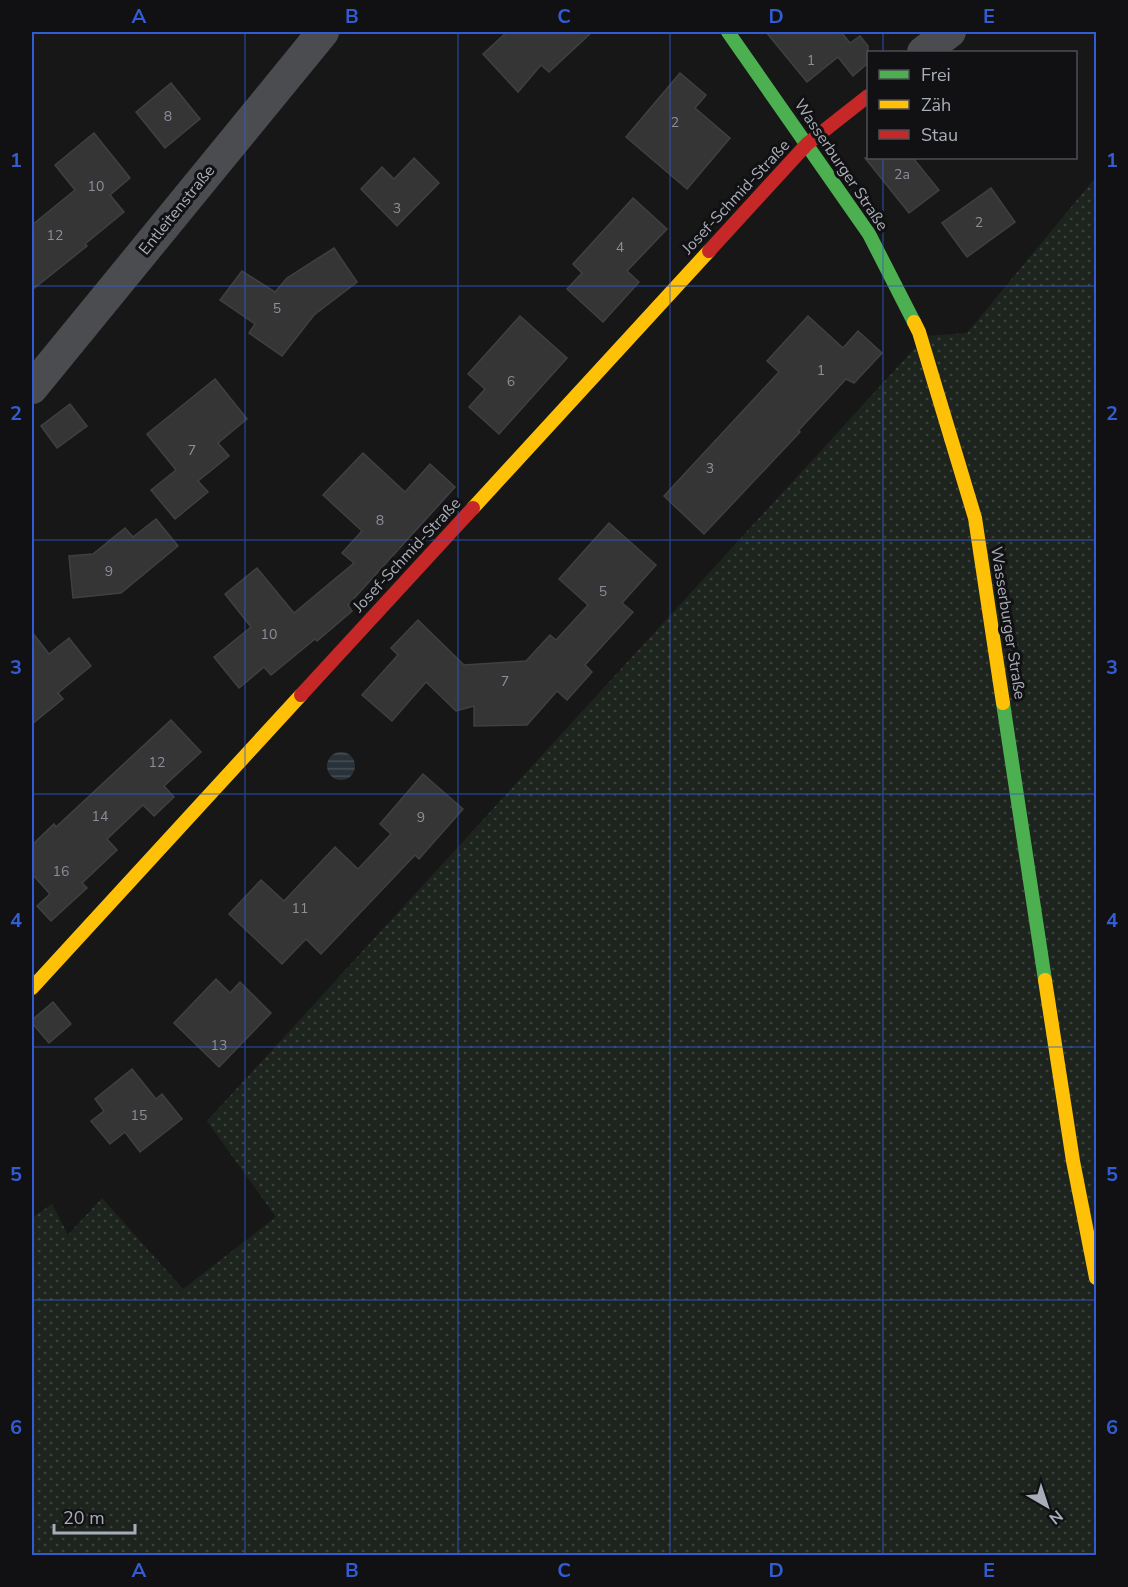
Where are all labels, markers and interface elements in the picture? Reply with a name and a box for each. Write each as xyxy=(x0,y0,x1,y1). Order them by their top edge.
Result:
text: A xyxy=(132,3,147,30)
text: B xyxy=(345,3,359,30)
text: C xyxy=(557,3,571,30)
text: D xyxy=(768,3,784,30)
text: E xyxy=(983,3,995,30)
house number: 1 xyxy=(807,51,815,70)
legend xyxy=(867,51,1077,159)
text: Frei xyxy=(921,63,951,87)
text: Zäh xyxy=(921,93,951,117)
street label: Wasserburger Straße xyxy=(789,95,893,235)
house number: 8 xyxy=(164,107,172,126)
house number: 2 xyxy=(671,113,679,132)
text: Stau xyxy=(921,123,958,147)
street label: Josef-Schmid-Straße xyxy=(676,135,795,260)
text: 1 xyxy=(10,147,22,174)
text: 1 xyxy=(1106,147,1118,174)
street label: Entleitenstraße xyxy=(134,160,220,260)
house number: 2a xyxy=(894,165,910,184)
house number: 10 xyxy=(88,177,104,196)
house number: 3 xyxy=(393,199,401,218)
house number: 2 xyxy=(975,213,983,232)
house number: 12 xyxy=(47,226,63,245)
house number: 4 xyxy=(616,238,624,257)
house number: 5 xyxy=(273,299,281,318)
house number: 1 xyxy=(817,361,825,380)
house number: 6 xyxy=(507,372,515,391)
text: 2 xyxy=(10,400,22,427)
text: 2 xyxy=(1106,400,1118,427)
house number: 7 xyxy=(188,441,196,460)
house number: 3 xyxy=(706,459,714,478)
street label: Josef-Schmid-Straße xyxy=(347,493,466,618)
house number: 8 xyxy=(376,511,384,530)
street label: Wasserburger Straße xyxy=(985,545,1031,701)
house number: 9 xyxy=(105,562,113,581)
house number: 5 xyxy=(599,582,607,601)
house number: 10 xyxy=(261,625,277,644)
text: 3 xyxy=(10,654,22,681)
text: 3 xyxy=(1106,654,1118,681)
house number: 7 xyxy=(501,672,509,691)
house number: 12 xyxy=(149,753,165,772)
house number: 14 xyxy=(92,807,108,826)
house number: 9 xyxy=(417,808,425,827)
house number: 16 xyxy=(53,862,69,881)
house number: 11 xyxy=(292,899,308,918)
text: 4 xyxy=(10,907,22,934)
text: 4 xyxy=(1106,907,1118,934)
house number: 13 xyxy=(211,1036,227,1055)
house number: 15 xyxy=(131,1106,147,1125)
text: 5 xyxy=(10,1161,22,1188)
text: 5 xyxy=(1106,1161,1118,1188)
text: 6 xyxy=(10,1414,22,1441)
text: 6 xyxy=(1106,1414,1118,1441)
north arrow xyxy=(1017,1476,1077,1536)
scale bar xyxy=(54,1497,135,1535)
text: N xyxy=(1044,1505,1067,1529)
text: 20 m xyxy=(63,1506,105,1530)
text: A xyxy=(132,1557,147,1584)
text: B xyxy=(345,1557,359,1584)
text: C xyxy=(557,1557,571,1584)
text: D xyxy=(768,1557,784,1584)
text: E xyxy=(983,1557,995,1584)

